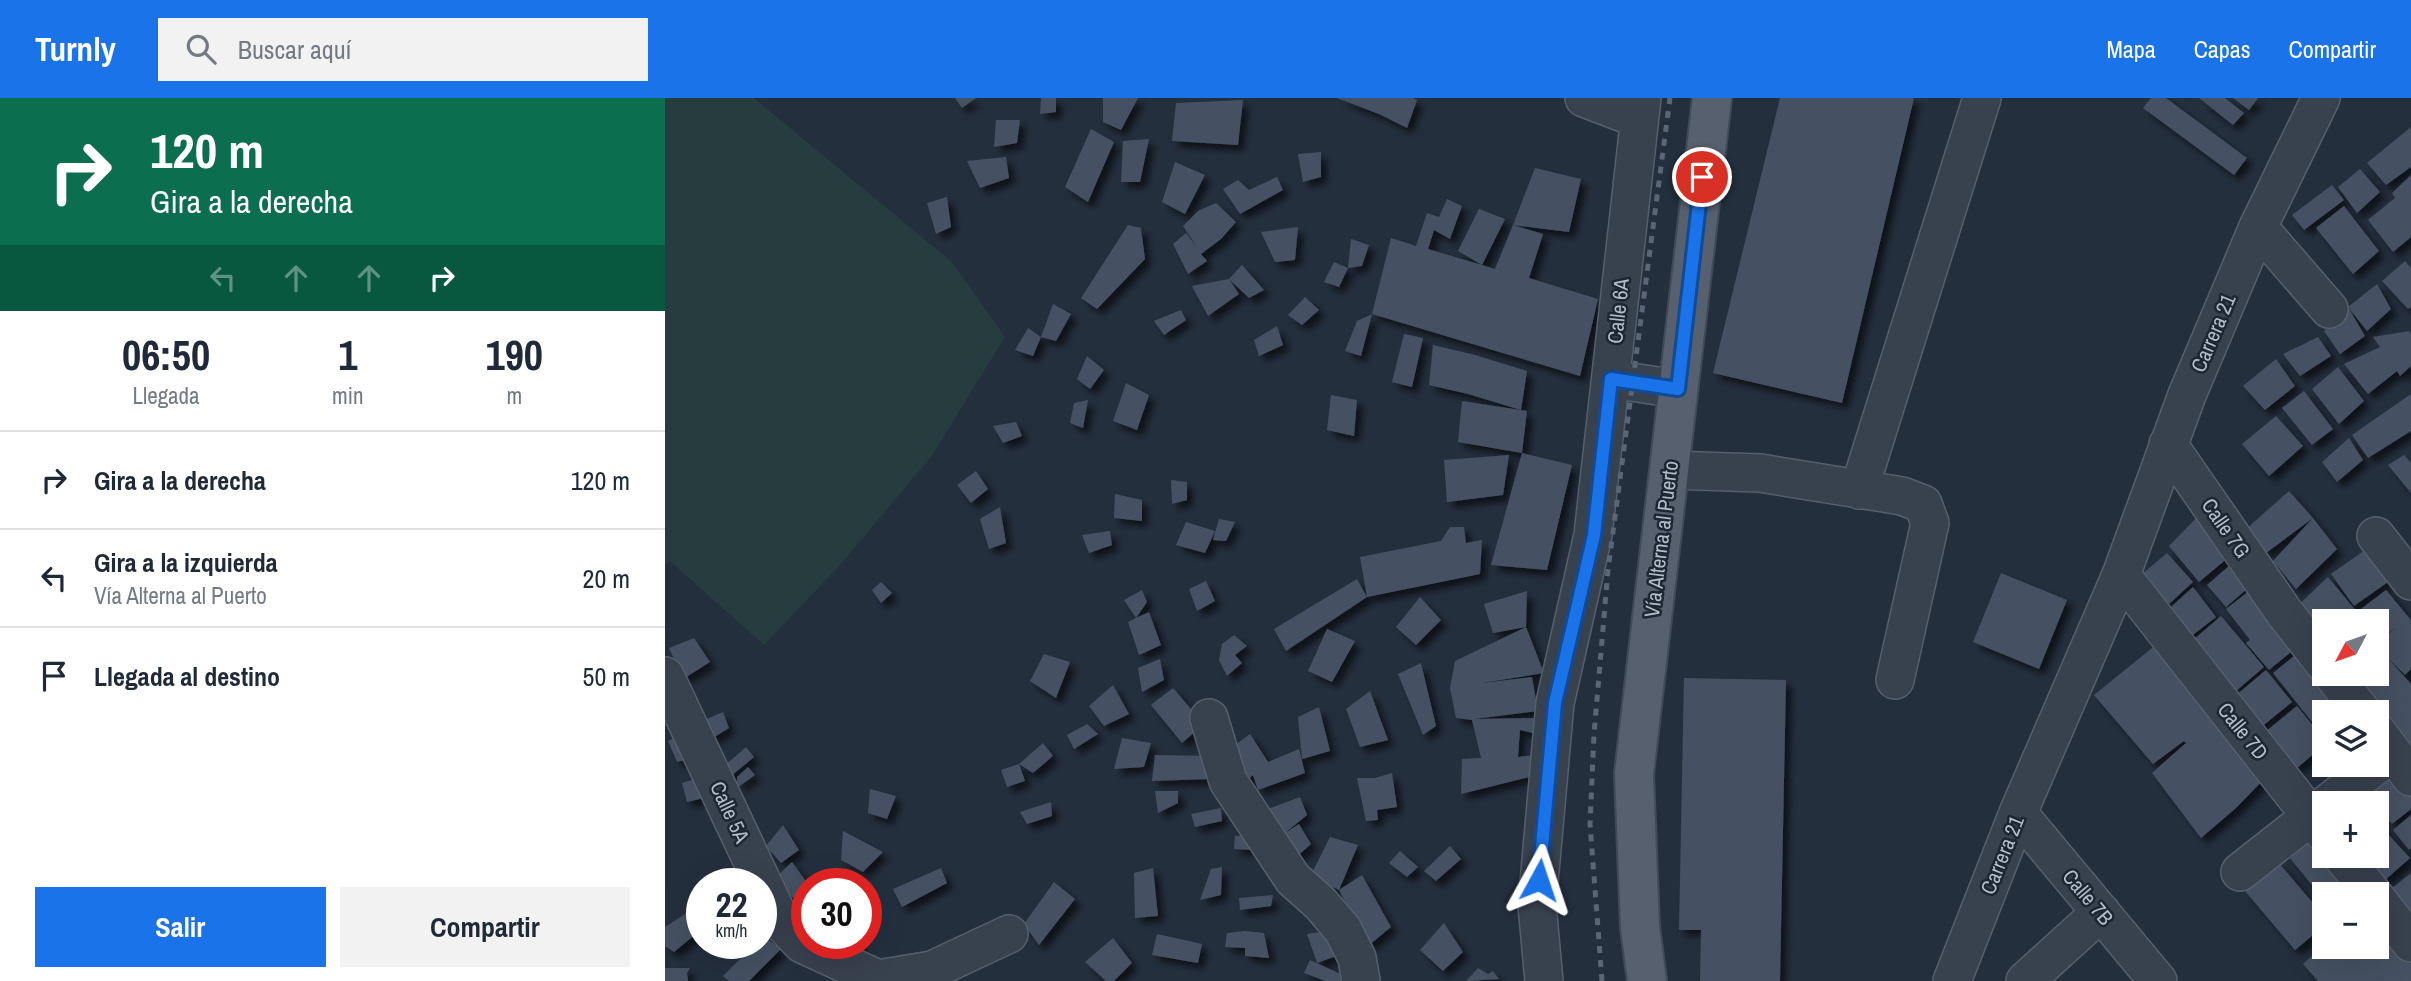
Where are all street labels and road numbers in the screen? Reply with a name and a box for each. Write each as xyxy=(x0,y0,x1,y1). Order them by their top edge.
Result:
street label: Calle 6A xyxy=(1600,277,1636,345)
street label: Carrera 21 xyxy=(2184,289,2243,377)
street label: Vía Alterna al Puerto xyxy=(1637,459,1685,619)
street label: Calle 7G xyxy=(2195,492,2257,564)
street label: Calle 7D xyxy=(2211,696,2275,766)
street label: Calle 5A xyxy=(703,776,757,848)
street label: Carrera 21 xyxy=(1973,811,2031,899)
street label: Calle 7B xyxy=(2056,863,2120,931)

